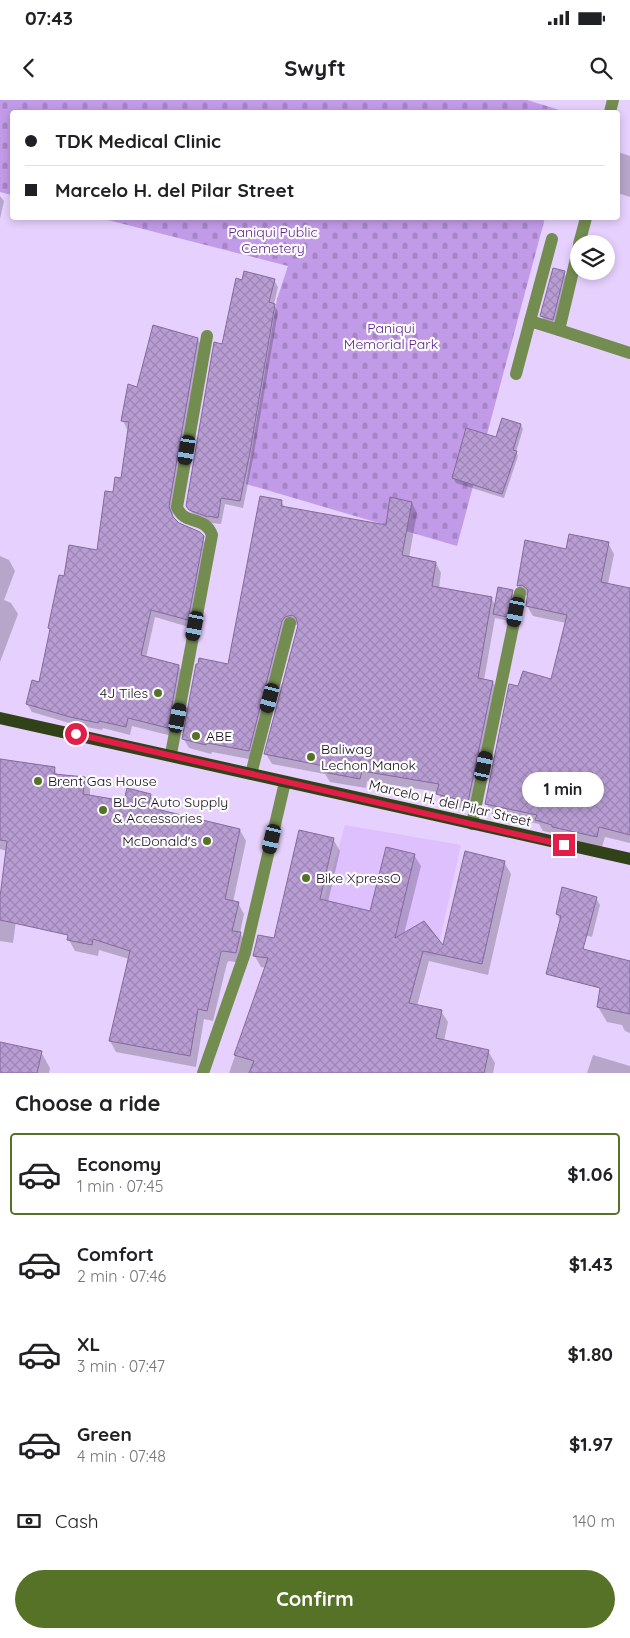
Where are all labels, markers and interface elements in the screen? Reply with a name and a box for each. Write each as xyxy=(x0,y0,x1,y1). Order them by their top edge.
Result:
text: 07:43 xyxy=(25,6,73,30)
icon: back xyxy=(15,54,43,82)
text: Swyft xyxy=(284,54,346,82)
icon: search xyxy=(587,54,615,82)
text: TDK Medical Clinic xyxy=(55,129,221,153)
text: Marcelo H. del Pilar Street xyxy=(55,178,295,202)
park label: Paniqui Public Cemetery xyxy=(228,223,318,257)
map controls xyxy=(570,235,615,280)
button: layers xyxy=(570,235,615,280)
park label: Paniqui Memorial Park xyxy=(344,319,438,353)
car xyxy=(177,434,196,466)
car xyxy=(505,596,526,628)
car xyxy=(184,610,205,642)
car xyxy=(258,682,281,714)
place label: 4J Tiles xyxy=(100,684,148,702)
marker: 4J Tiles xyxy=(152,687,164,699)
car xyxy=(167,702,188,734)
route start xyxy=(65,723,87,745)
place label: ABE xyxy=(206,727,232,745)
marker: ABE xyxy=(190,730,202,742)
place label: Baliwag Lechon Manok xyxy=(321,740,416,774)
car xyxy=(473,750,494,782)
marker: Baliwag Lechon Manok xyxy=(305,751,317,763)
place label: Brent Gas House xyxy=(48,772,157,790)
callout: 1 min xyxy=(523,772,605,808)
marker: Brent Gas House xyxy=(32,775,44,787)
street label: Marcelo H. del Pilar Street xyxy=(367,776,533,831)
text: 1 min xyxy=(544,779,582,799)
place label: BLJC Auto Supply & Accessories xyxy=(113,793,228,827)
marker: BLJC Auto Supply & Accessories xyxy=(97,804,109,816)
car xyxy=(261,823,282,855)
place label: McDonald's xyxy=(122,832,197,850)
route end xyxy=(553,834,575,856)
marker: McDonald's xyxy=(201,835,213,847)
place label: Bike XpressO xyxy=(316,869,401,887)
marker: Bike XpressO xyxy=(300,872,312,884)
text: Choose a ride xyxy=(15,1089,160,1117)
icon: car xyxy=(17,1152,62,1197)
text: Economy xyxy=(77,1152,161,1176)
text: $1.06 xyxy=(567,1162,613,1186)
text: 1 min · 07:45 xyxy=(77,1176,164,1196)
icon: car xyxy=(17,1242,62,1287)
text: Comfort xyxy=(77,1242,154,1266)
text: $1.43 xyxy=(569,1252,613,1276)
text: 2 min · 07:46 xyxy=(77,1266,166,1286)
icon: car xyxy=(17,1332,62,1377)
text: XL xyxy=(77,1332,100,1356)
text: $1.80 xyxy=(567,1342,613,1366)
text: 3 min · 07:47 xyxy=(77,1356,165,1376)
icon: car xyxy=(17,1422,62,1467)
text: Green xyxy=(77,1422,132,1446)
text: $1.97 xyxy=(569,1432,613,1456)
text: 4 min · 07:48 xyxy=(77,1446,166,1466)
icon: cash xyxy=(15,1507,43,1535)
text: Cash xyxy=(55,1509,99,1533)
text: 140 m xyxy=(572,1511,615,1531)
button: Confirm xyxy=(15,1570,615,1628)

